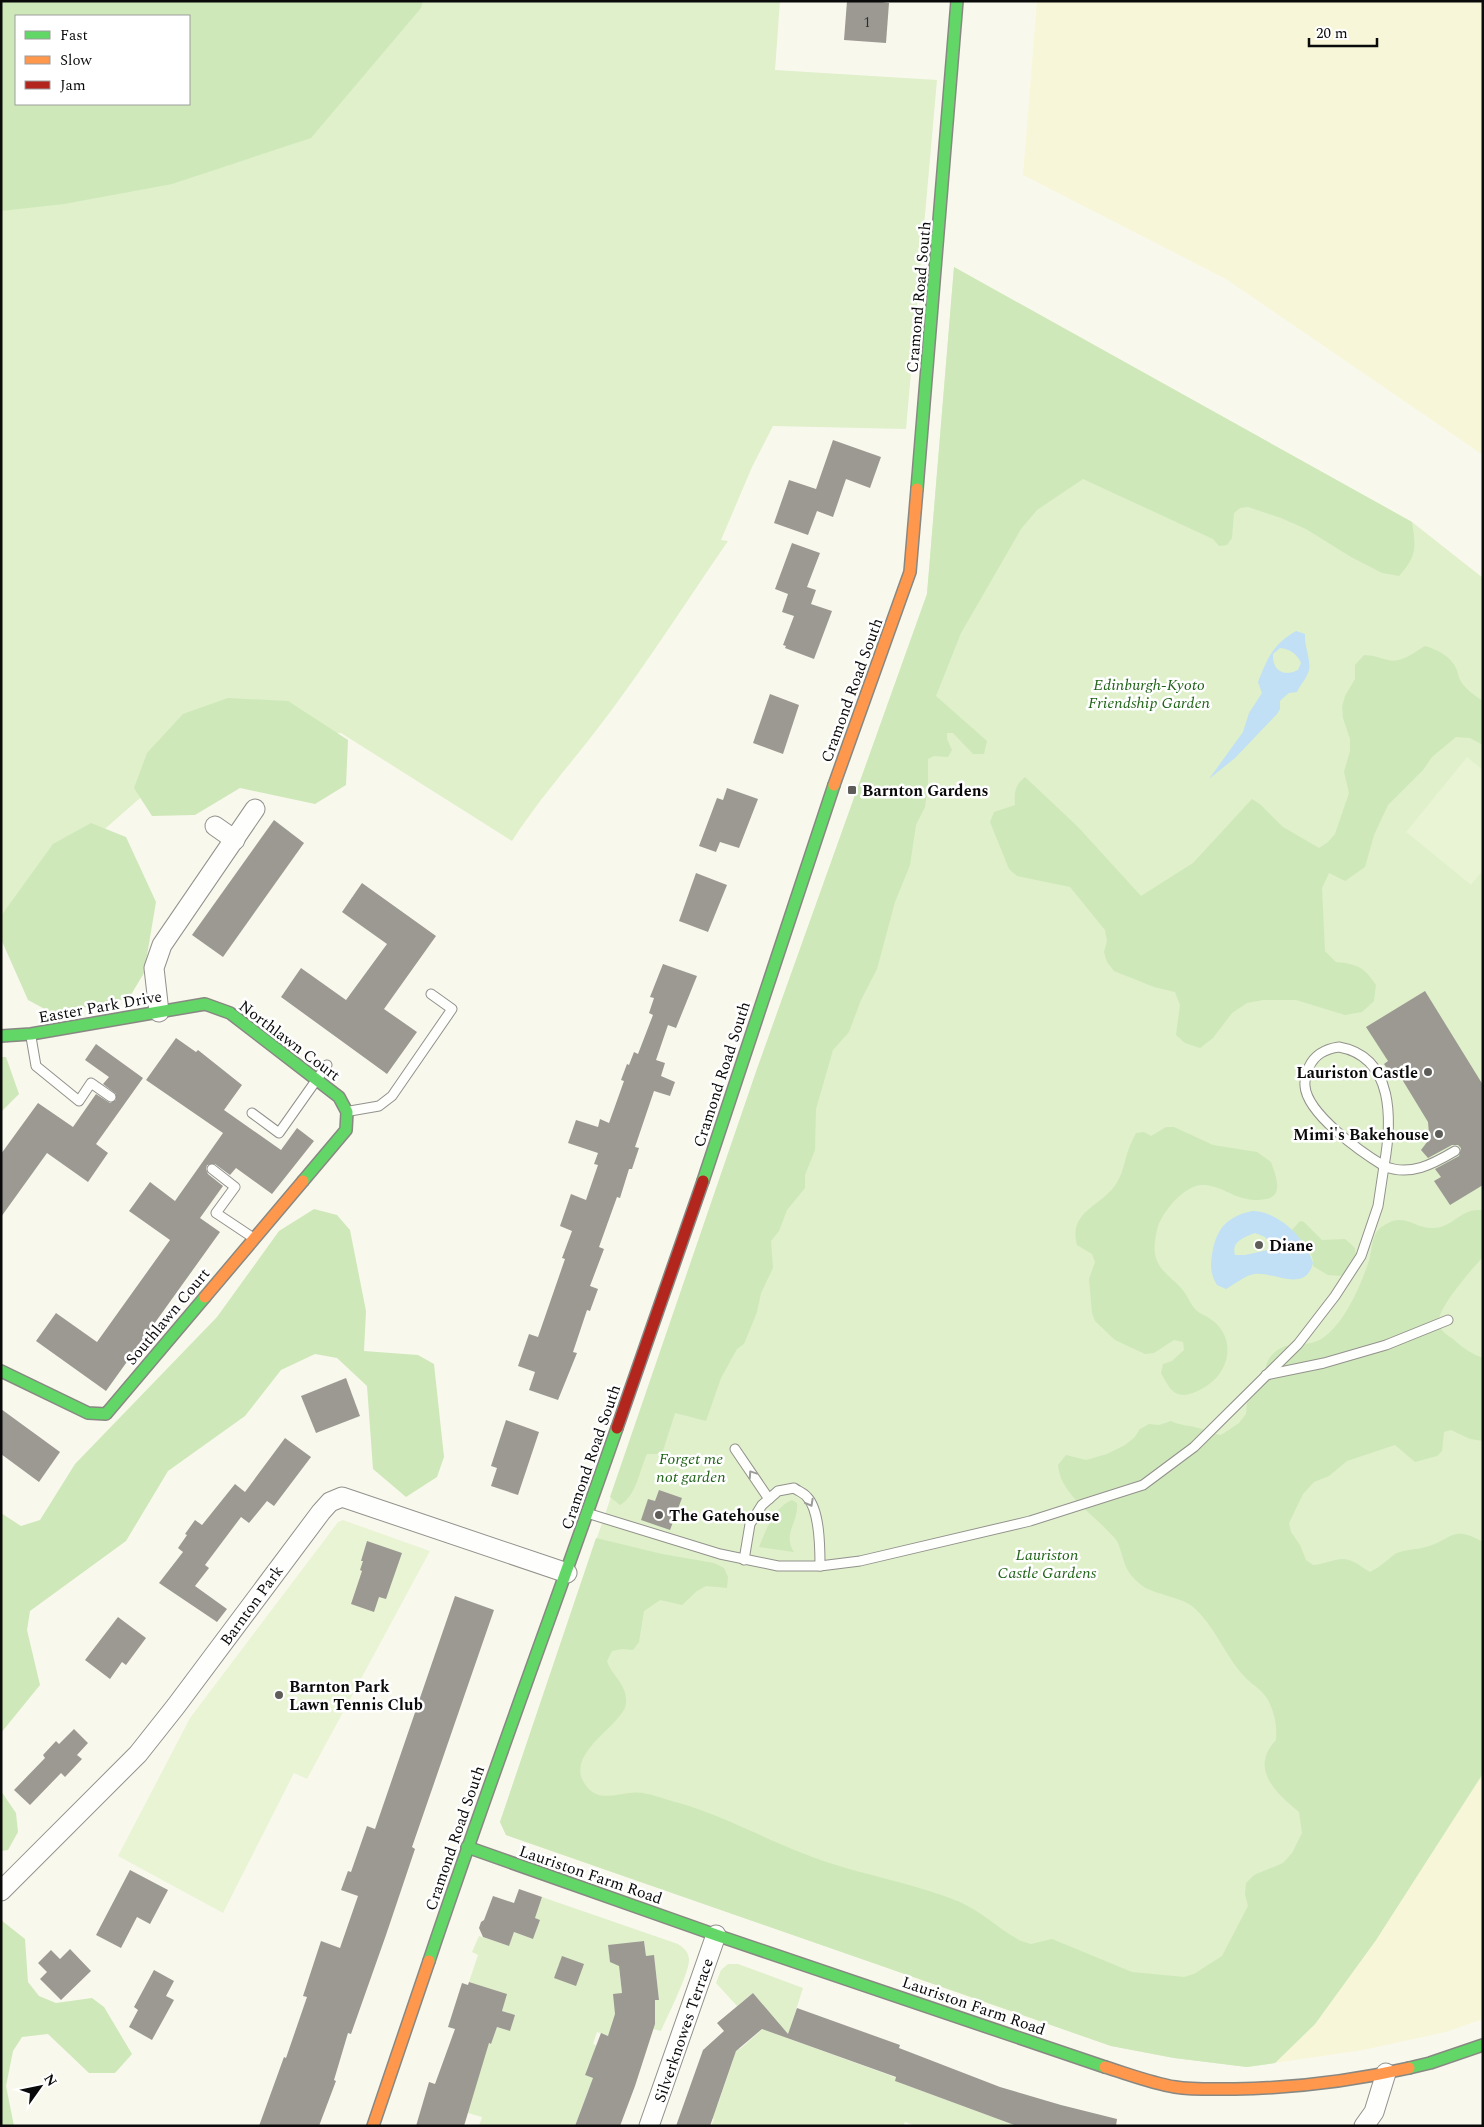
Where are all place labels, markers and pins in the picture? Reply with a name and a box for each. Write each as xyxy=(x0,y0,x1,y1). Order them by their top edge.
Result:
place label: Barnton Gardens xyxy=(862,779,989,803)
marker: Barnton Gardens xyxy=(846,784,858,796)
place label: Lauriston Castle xyxy=(1296,1061,1418,1085)
marker: Lauriston Castle xyxy=(1422,1066,1434,1078)
place label: Mimi's Bakehouse xyxy=(1293,1123,1429,1147)
marker: Mimi's Bakehouse xyxy=(1433,1128,1445,1140)
place label: Diane xyxy=(1269,1234,1313,1258)
marker: Diane xyxy=(1253,1239,1265,1251)
place label: The Gatehouse xyxy=(669,1504,780,1528)
marker: The Gatehouse xyxy=(653,1509,665,1521)
place label: Barnton Park Lawn Tennis Club xyxy=(289,1675,423,1717)
marker: Barnton Park Lawn Tennis Club xyxy=(273,1689,285,1701)

